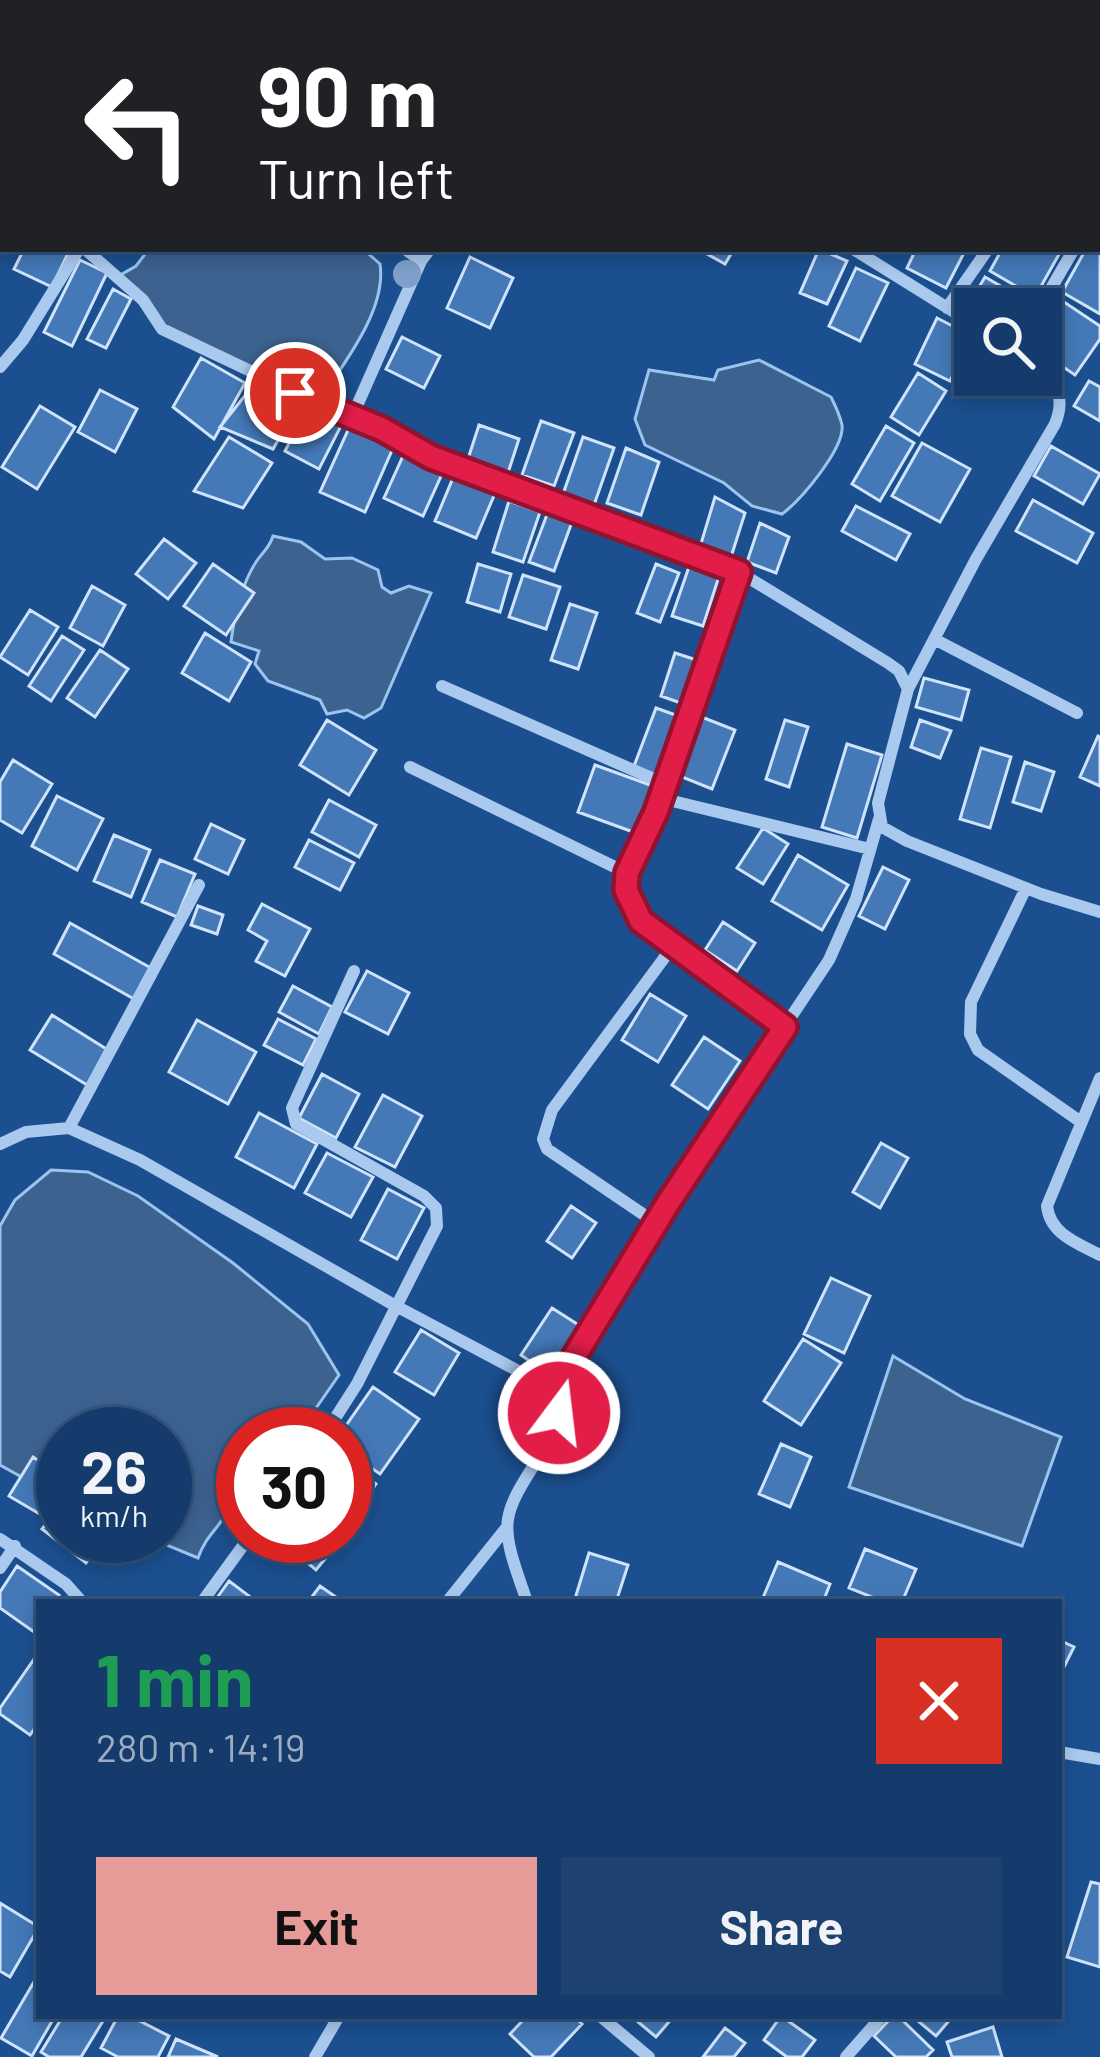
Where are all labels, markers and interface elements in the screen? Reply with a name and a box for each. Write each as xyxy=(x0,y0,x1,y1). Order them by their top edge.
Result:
text: 90 m xyxy=(258,43,437,144)
icon: left xyxy=(60,48,216,204)
text: Turn left xyxy=(258,145,455,210)
map controls xyxy=(954,288,1062,396)
button: search xyxy=(954,288,1062,396)
pin xyxy=(244,342,346,444)
icon: arrive xyxy=(262,360,328,426)
position arrow xyxy=(496,1350,622,1476)
speed limit sign: 30 xyxy=(216,1407,372,1563)
text: 26 xyxy=(81,1434,147,1506)
text: km/h xyxy=(80,1497,148,1533)
text: 1 min xyxy=(96,1635,254,1721)
button: close xyxy=(876,1638,1002,1764)
text: 280 m · 14:19 xyxy=(96,1723,305,1770)
button: Exit xyxy=(96,1857,537,1995)
button: Share xyxy=(561,1857,1002,1995)

